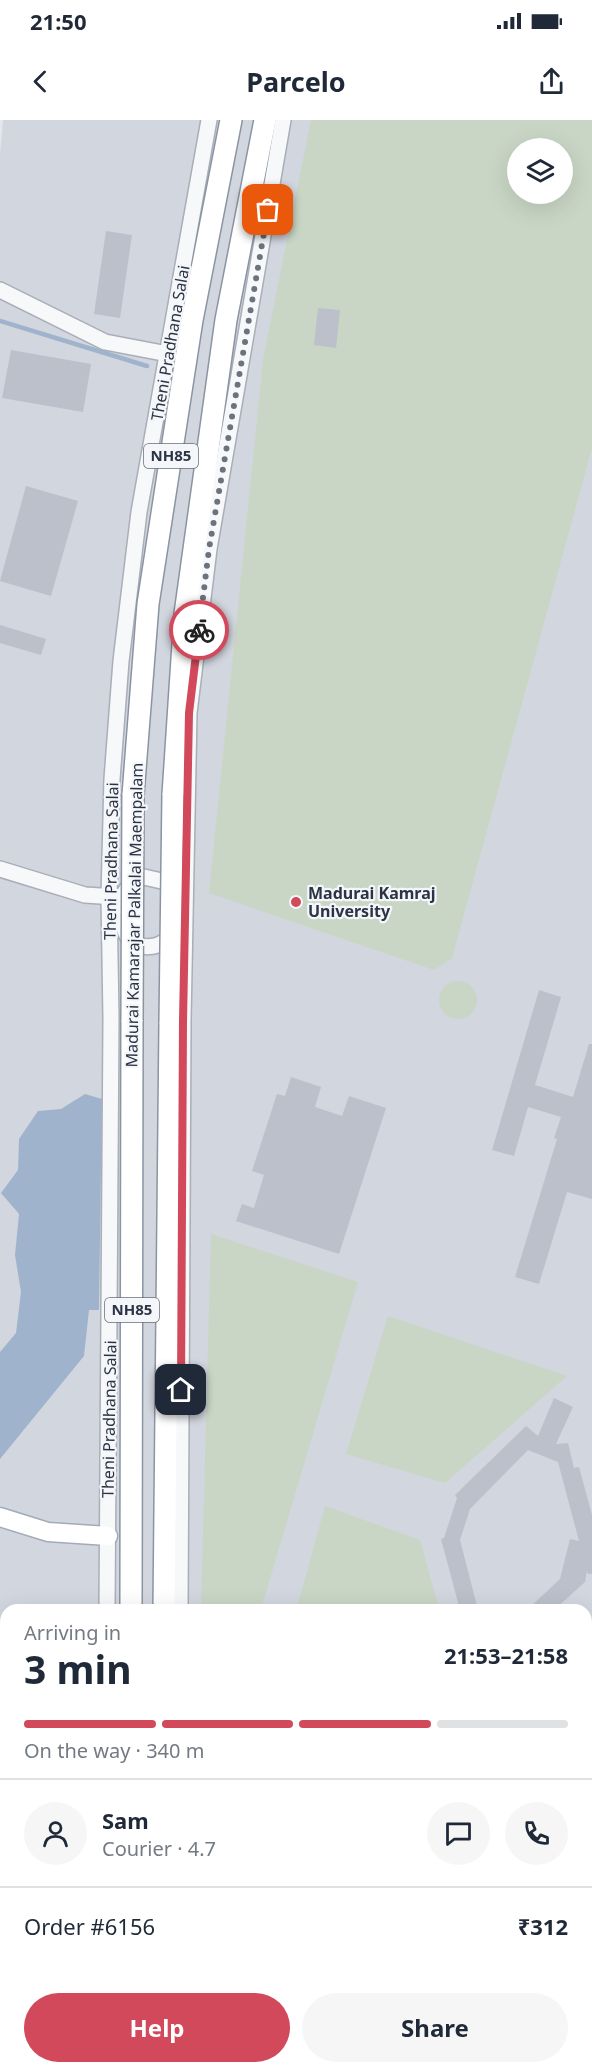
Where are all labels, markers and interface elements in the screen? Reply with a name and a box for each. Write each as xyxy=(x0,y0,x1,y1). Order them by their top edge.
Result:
text: 21:50 xyxy=(30,6,87,36)
text: Parcelo xyxy=(246,63,346,100)
icon: back xyxy=(24,65,57,98)
icon: share xyxy=(535,65,568,98)
map controls xyxy=(507,138,573,204)
button: layers xyxy=(507,138,573,204)
pin xyxy=(242,184,293,235)
icon: bag xyxy=(251,193,284,226)
street label: Theni Pradhana Salai xyxy=(145,263,195,423)
road number: NH85 xyxy=(144,444,198,468)
courier xyxy=(169,600,229,660)
icon: bike xyxy=(183,614,216,647)
street label: Madurai Kamarajar Palkalai Maempalam xyxy=(120,762,148,1068)
street label: Theni Pradhana Salai xyxy=(99,782,123,940)
place label: Madurai Kamraj University xyxy=(308,882,436,922)
marker: Madurai Kamraj University xyxy=(289,895,303,909)
road number: NH85 xyxy=(105,1298,159,1322)
street label: Theni Pradhana Salai xyxy=(97,1340,121,1498)
pin xyxy=(155,1364,206,1415)
icon: home xyxy=(164,1373,197,1406)
text: Arriving in xyxy=(24,1619,121,1646)
text: 21:53–21:58 xyxy=(444,1640,568,1670)
text: 3 min xyxy=(24,1642,131,1695)
text: On the way · 340 m xyxy=(24,1737,204,1764)
button: person xyxy=(24,1802,87,1865)
button: chat xyxy=(427,1802,490,1865)
button: phone xyxy=(505,1802,568,1865)
text: Sam xyxy=(102,1805,149,1835)
text: Courier · 4.7 xyxy=(102,1835,216,1862)
text: Order #6156 xyxy=(24,1911,155,1941)
text: ₹312 xyxy=(518,1911,568,1941)
button: Help xyxy=(24,1993,290,2062)
button: Share xyxy=(302,1993,568,2062)

